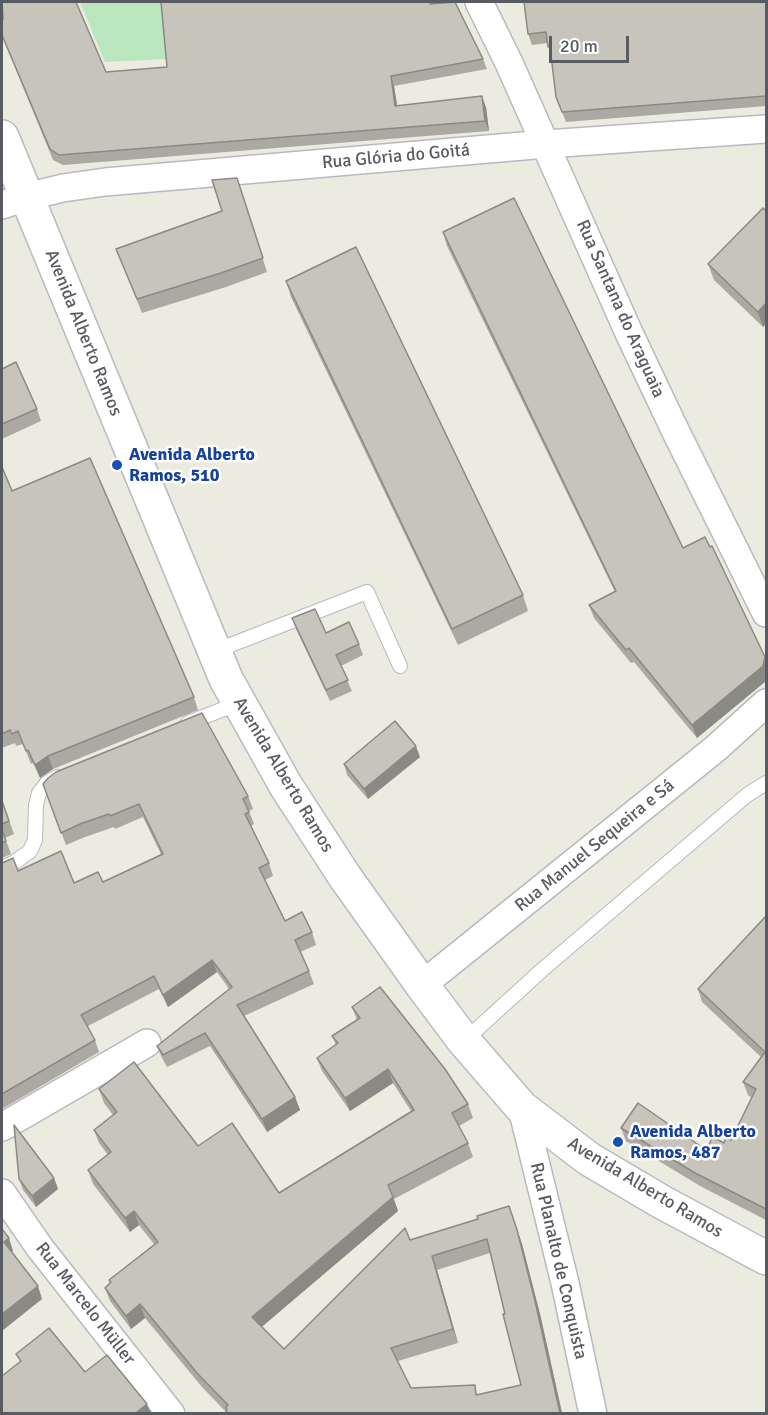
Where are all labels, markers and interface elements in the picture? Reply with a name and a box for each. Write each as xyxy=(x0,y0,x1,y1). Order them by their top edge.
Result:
scale bar xyxy=(552,24,632,62)
text: 20 m xyxy=(560,35,598,57)
street label: Rua Glória do Goitá xyxy=(321,140,471,174)
street label: Rua Santana do Araguaia xyxy=(571,217,669,401)
street label: Avenida Alberto Ramos xyxy=(40,247,126,419)
place label: Avenida Alberto Ramos, 510 xyxy=(129,444,255,486)
marker: Avenida Alberto Ramos, 510 xyxy=(110,458,124,472)
street label: Avenida Alberto Ramos xyxy=(228,693,338,857)
street label: Rua Manuel Sequeira e Sá xyxy=(511,775,679,917)
place label: Avenida Alberto Ramos, 487 xyxy=(630,1121,756,1164)
street label: Avenida Alberto Ramos xyxy=(563,1133,727,1243)
marker: Avenida Alberto Ramos, 487 xyxy=(611,1135,625,1149)
street label: Rua Planalto de Conquista xyxy=(525,1161,591,1361)
street label: Rua Marcelo Müller xyxy=(31,1239,139,1369)

